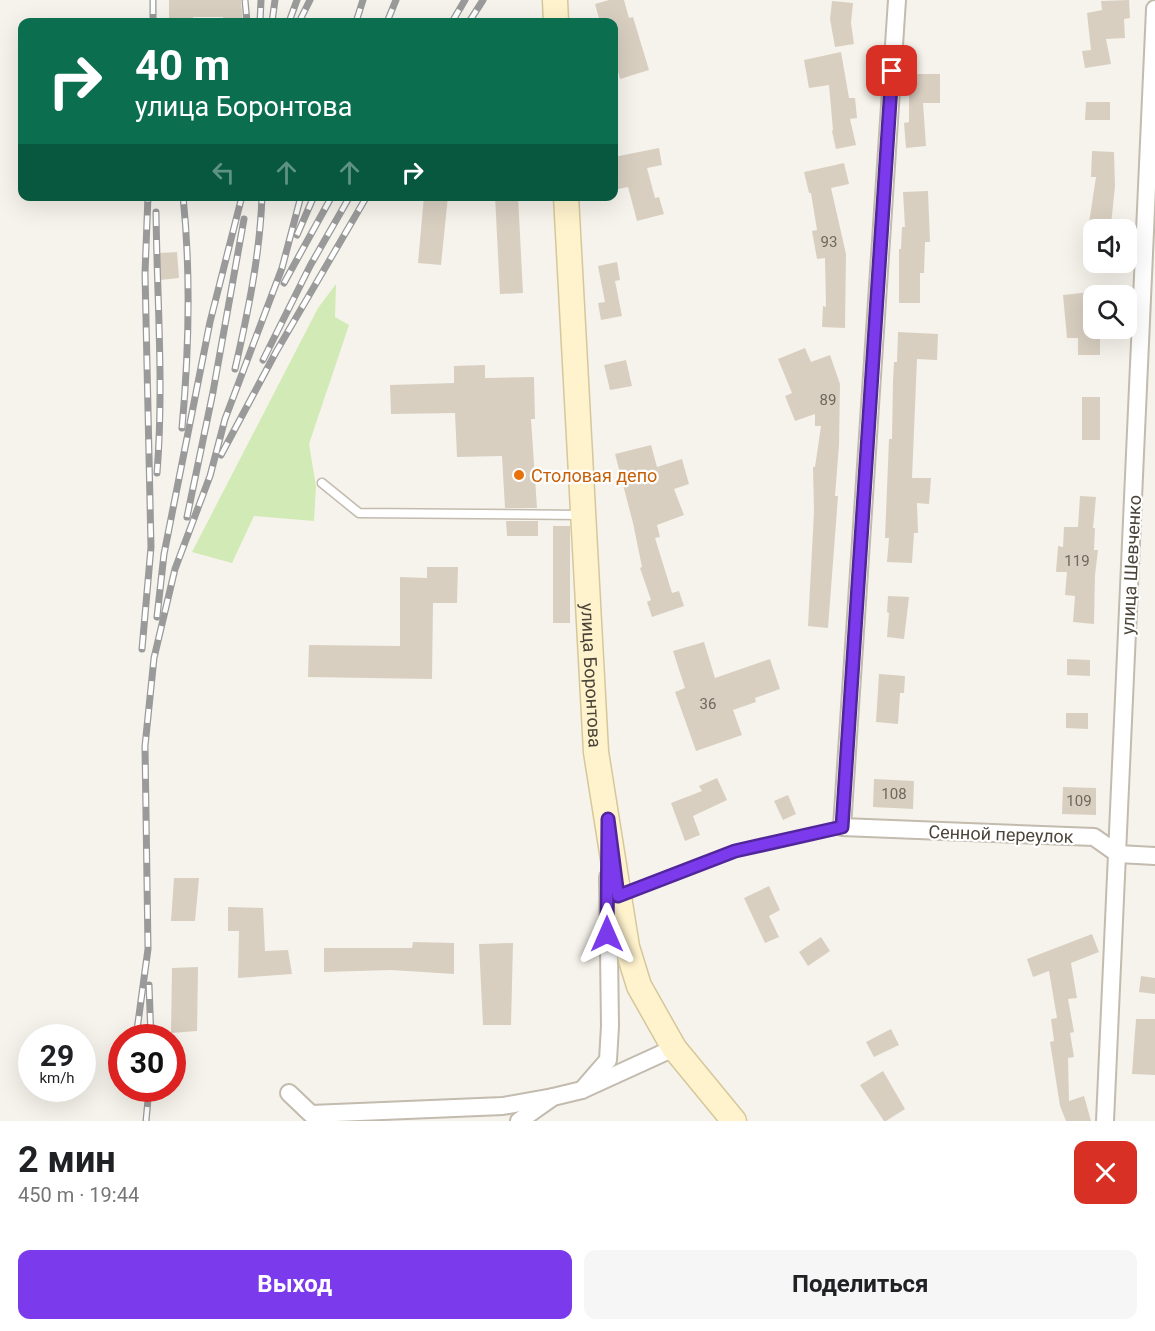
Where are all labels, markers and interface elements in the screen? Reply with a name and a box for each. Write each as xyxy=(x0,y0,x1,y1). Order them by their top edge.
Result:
text: 40 m xyxy=(135,41,230,90)
icon: right xyxy=(36,42,114,120)
pin xyxy=(866,45,917,96)
icon: arrive xyxy=(875,54,908,87)
text: улица Боронтова xyxy=(135,91,352,123)
icon: left xyxy=(207,156,240,189)
icon: ahead xyxy=(270,156,303,189)
icon: ahead xyxy=(333,156,366,189)
icon: right xyxy=(396,156,429,189)
map controls xyxy=(1083,219,1137,339)
button: sound xyxy=(1083,219,1137,273)
house number: 93 xyxy=(821,233,837,251)
button: search xyxy=(1083,285,1137,339)
house number: 89 xyxy=(820,391,836,409)
place label: Столовая депо xyxy=(531,465,657,486)
marker: Столовая депо xyxy=(512,468,526,482)
street label: улица Шевченко xyxy=(1117,494,1145,636)
house number: 119 xyxy=(1064,552,1090,570)
street label: улица Боронтова xyxy=(577,602,606,748)
house number: 36 xyxy=(700,695,716,713)
house number: 108 xyxy=(881,785,907,803)
house number: 109 xyxy=(1066,792,1092,810)
street label: Сенной переулок xyxy=(928,821,1074,847)
position arrow xyxy=(575,902,639,966)
speed limit sign: 30 xyxy=(108,1024,186,1102)
text: 29 xyxy=(40,1038,74,1073)
text: km/h xyxy=(39,1069,75,1087)
text: 2 мин xyxy=(18,1139,116,1181)
button: close xyxy=(1074,1141,1137,1204)
text: 450 m · 19:44 xyxy=(18,1183,139,1207)
button: Выход xyxy=(18,1250,572,1319)
button: Поделиться xyxy=(584,1250,1137,1319)

